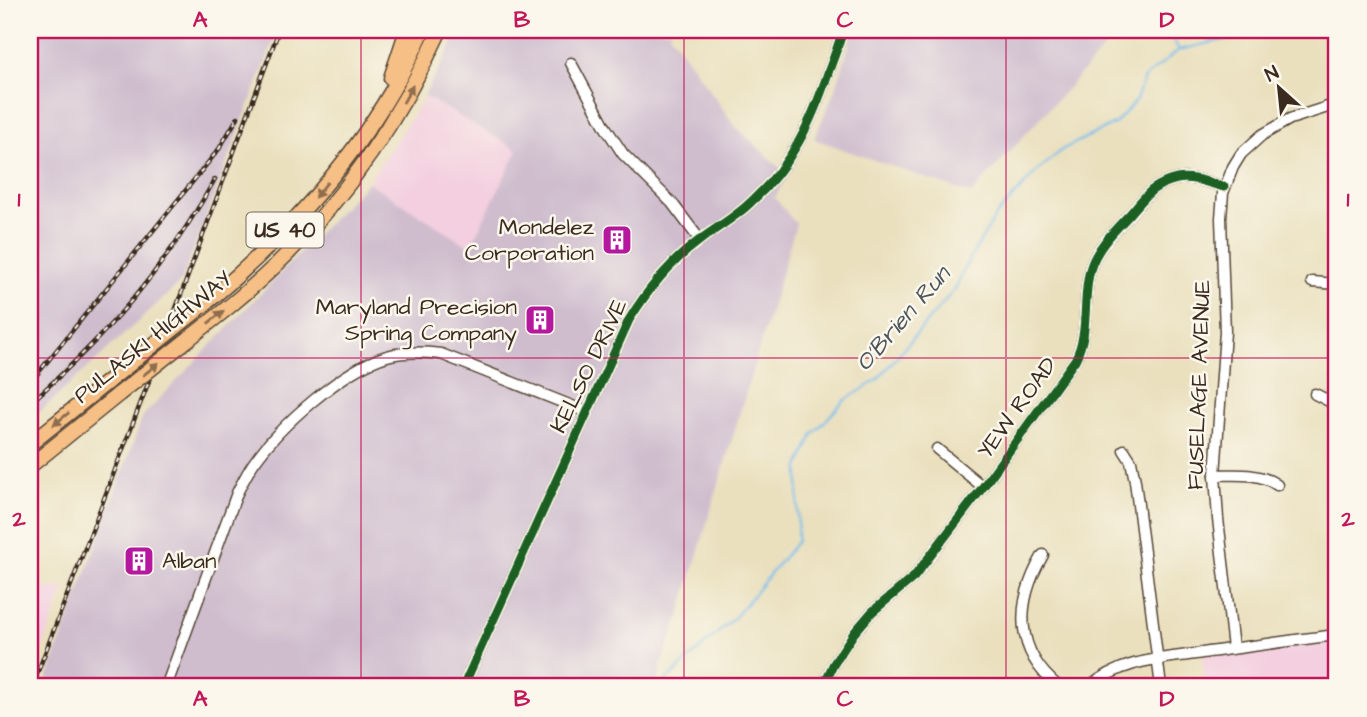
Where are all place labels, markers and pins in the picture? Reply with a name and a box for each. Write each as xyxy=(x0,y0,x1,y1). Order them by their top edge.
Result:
place label: Mondelez Corporation xyxy=(465,211,595,269)
building icon: Mondelez Corporation xyxy=(600,223,634,257)
place label: Maryland Precision Spring Company xyxy=(316,291,517,350)
building icon: Maryland Precision Spring Company xyxy=(523,303,557,337)
building icon: Alban xyxy=(122,544,156,578)
place label: Alban xyxy=(162,545,216,577)

